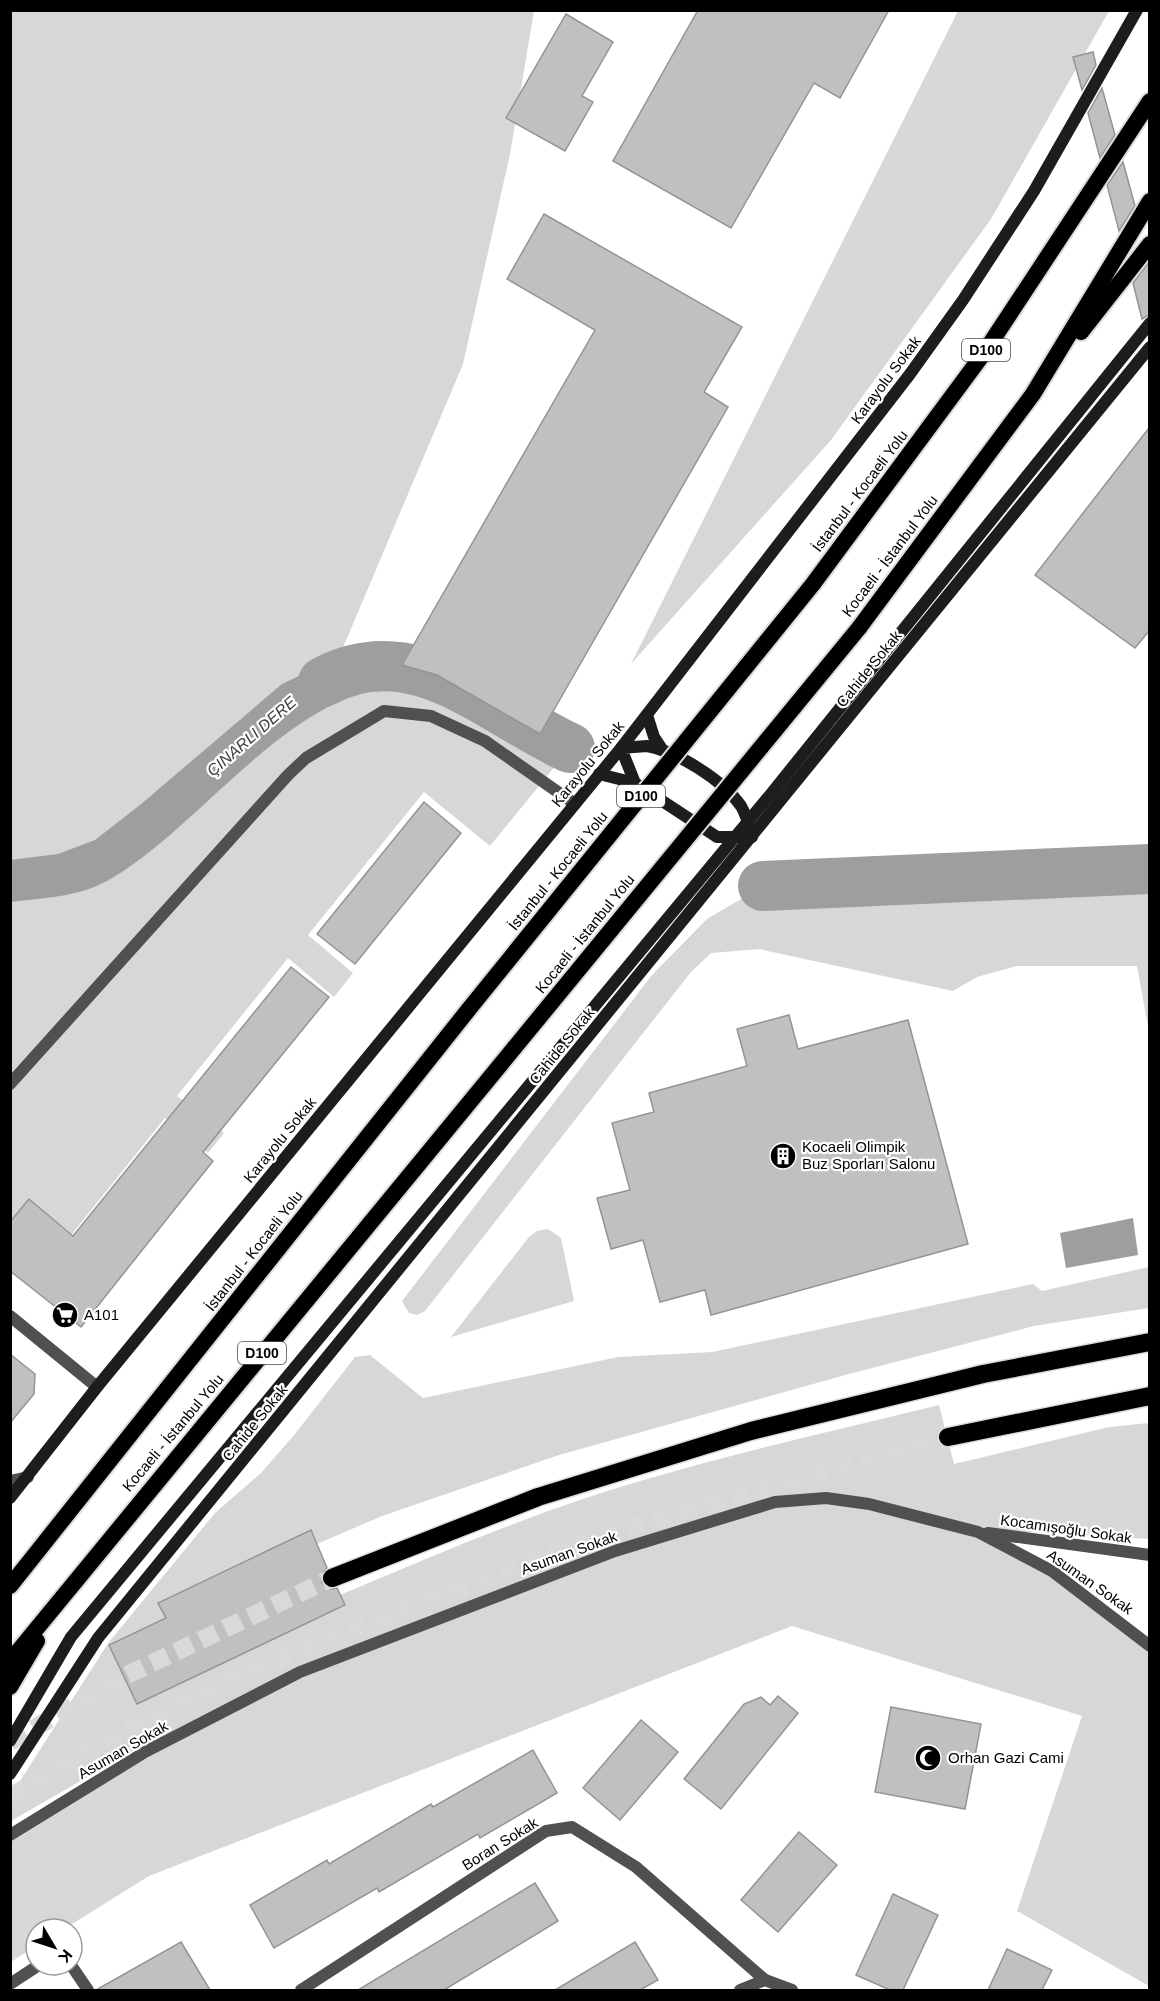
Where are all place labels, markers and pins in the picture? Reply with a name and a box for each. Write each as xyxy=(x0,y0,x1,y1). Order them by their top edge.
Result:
place label: Kocaeli Olimpik Buz Sporları Salonu xyxy=(802,1138,935,1172)
building icon: Kocaeli Olimpik Buz Sporları Salonu xyxy=(768,1141,798,1171)
supermarket icon: A101 xyxy=(50,1300,80,1330)
place label: A101 xyxy=(84,1306,119,1323)
mosque icon: Orhan Gazi Cami xyxy=(913,1743,943,1773)
place label: Orhan Gazi Cami xyxy=(948,1749,1064,1766)

